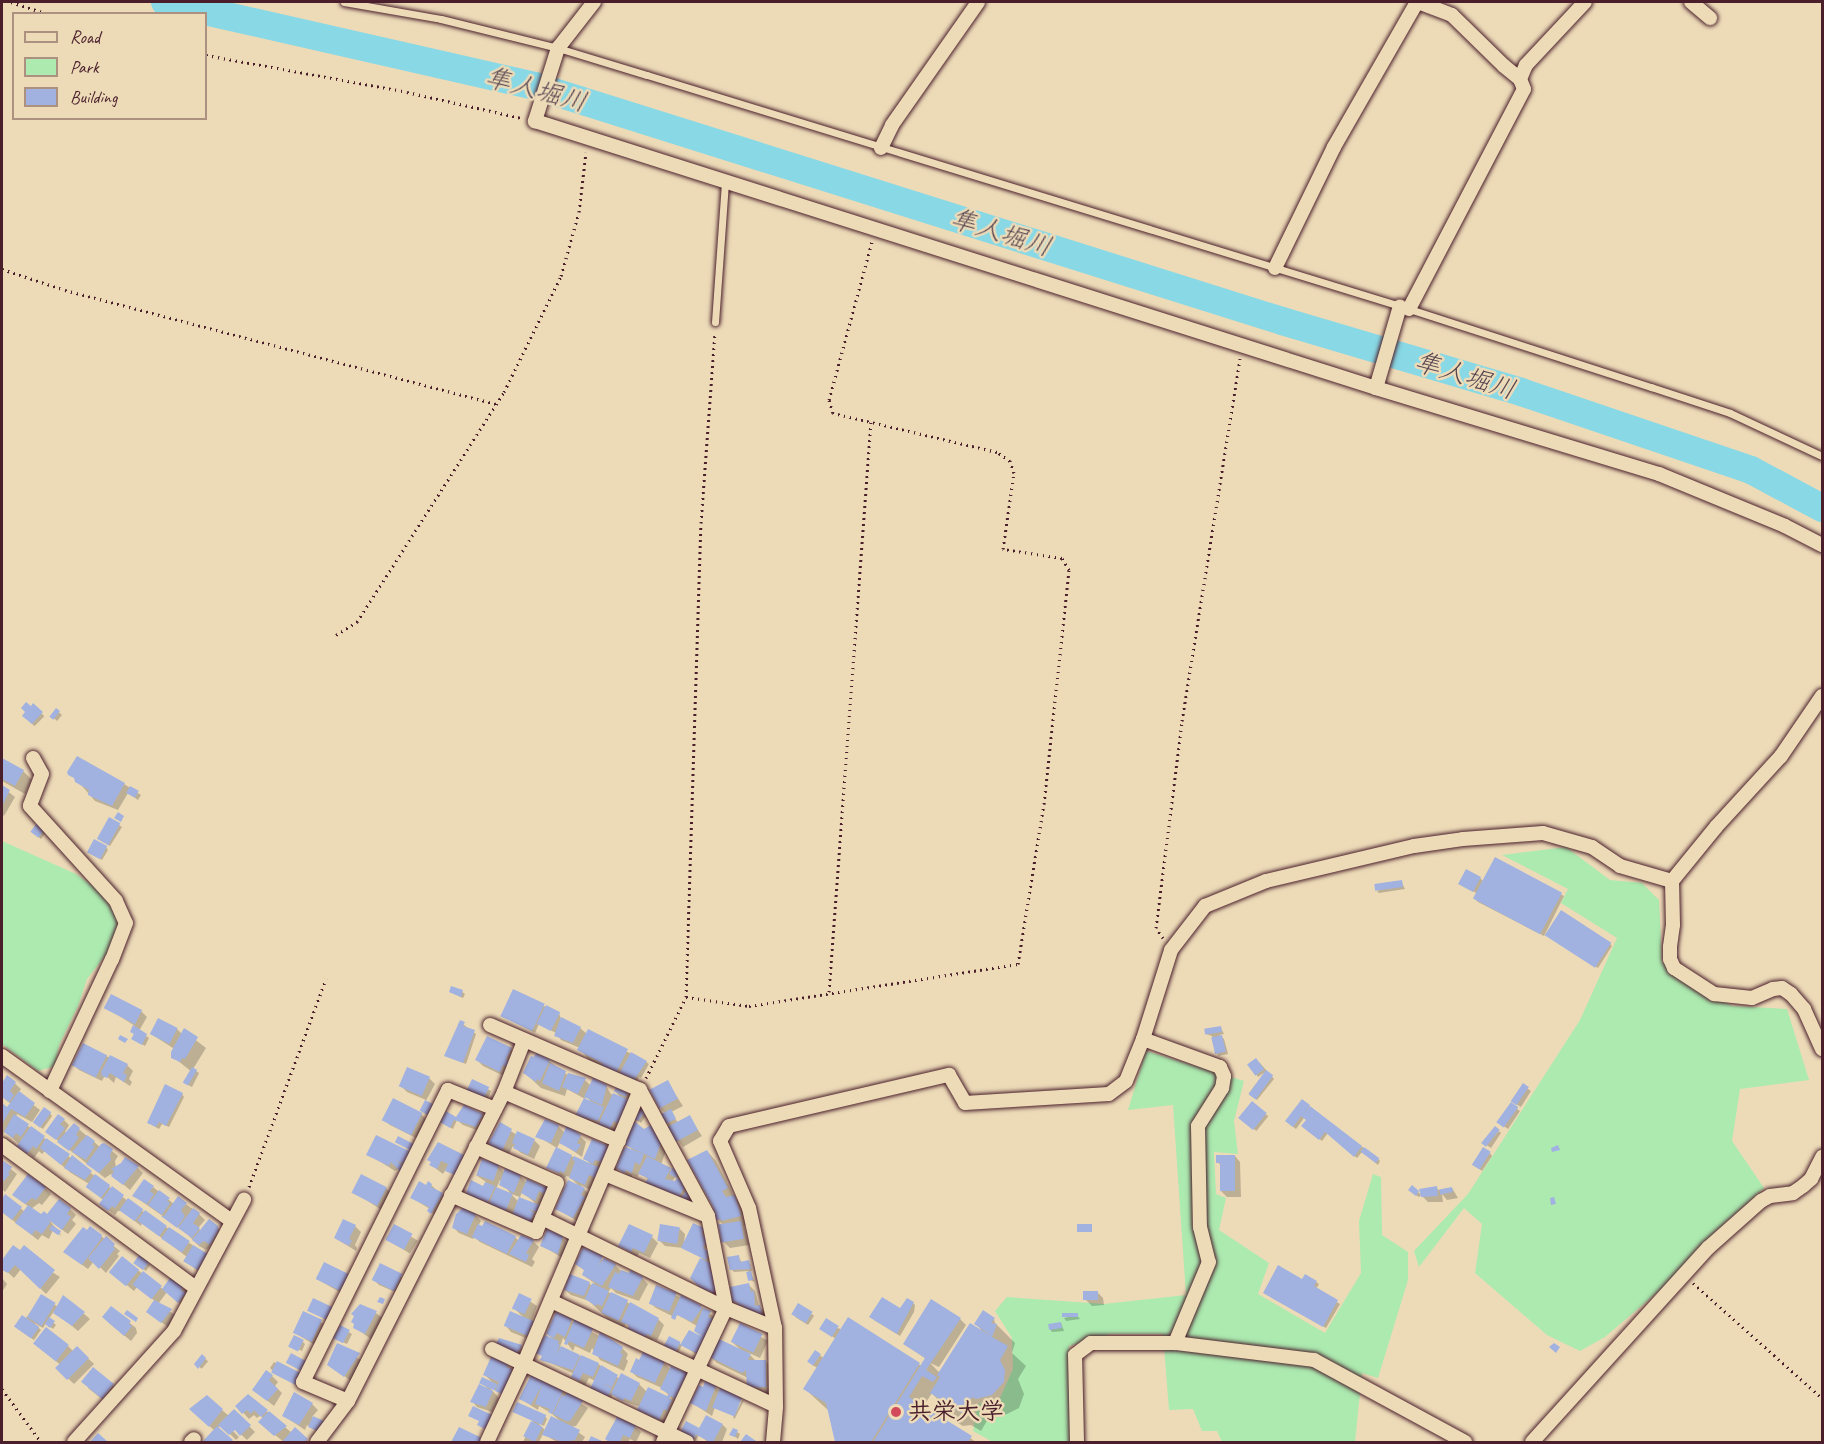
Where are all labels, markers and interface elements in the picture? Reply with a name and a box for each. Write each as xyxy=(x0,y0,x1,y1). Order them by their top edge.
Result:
legend xyxy=(12,12,207,120)
text: Road xyxy=(70,26,100,48)
text: Park xyxy=(70,56,99,78)
water label: 隼人堀川 xyxy=(482,61,590,119)
text: Building xyxy=(70,86,117,108)
water label: 隼人堀川 xyxy=(947,203,1055,263)
water label: 隼人堀川 xyxy=(1411,346,1519,406)
place label: 共栄大学 xyxy=(908,1398,1004,1426)
marker: 共栄大学 xyxy=(889,1405,903,1419)

